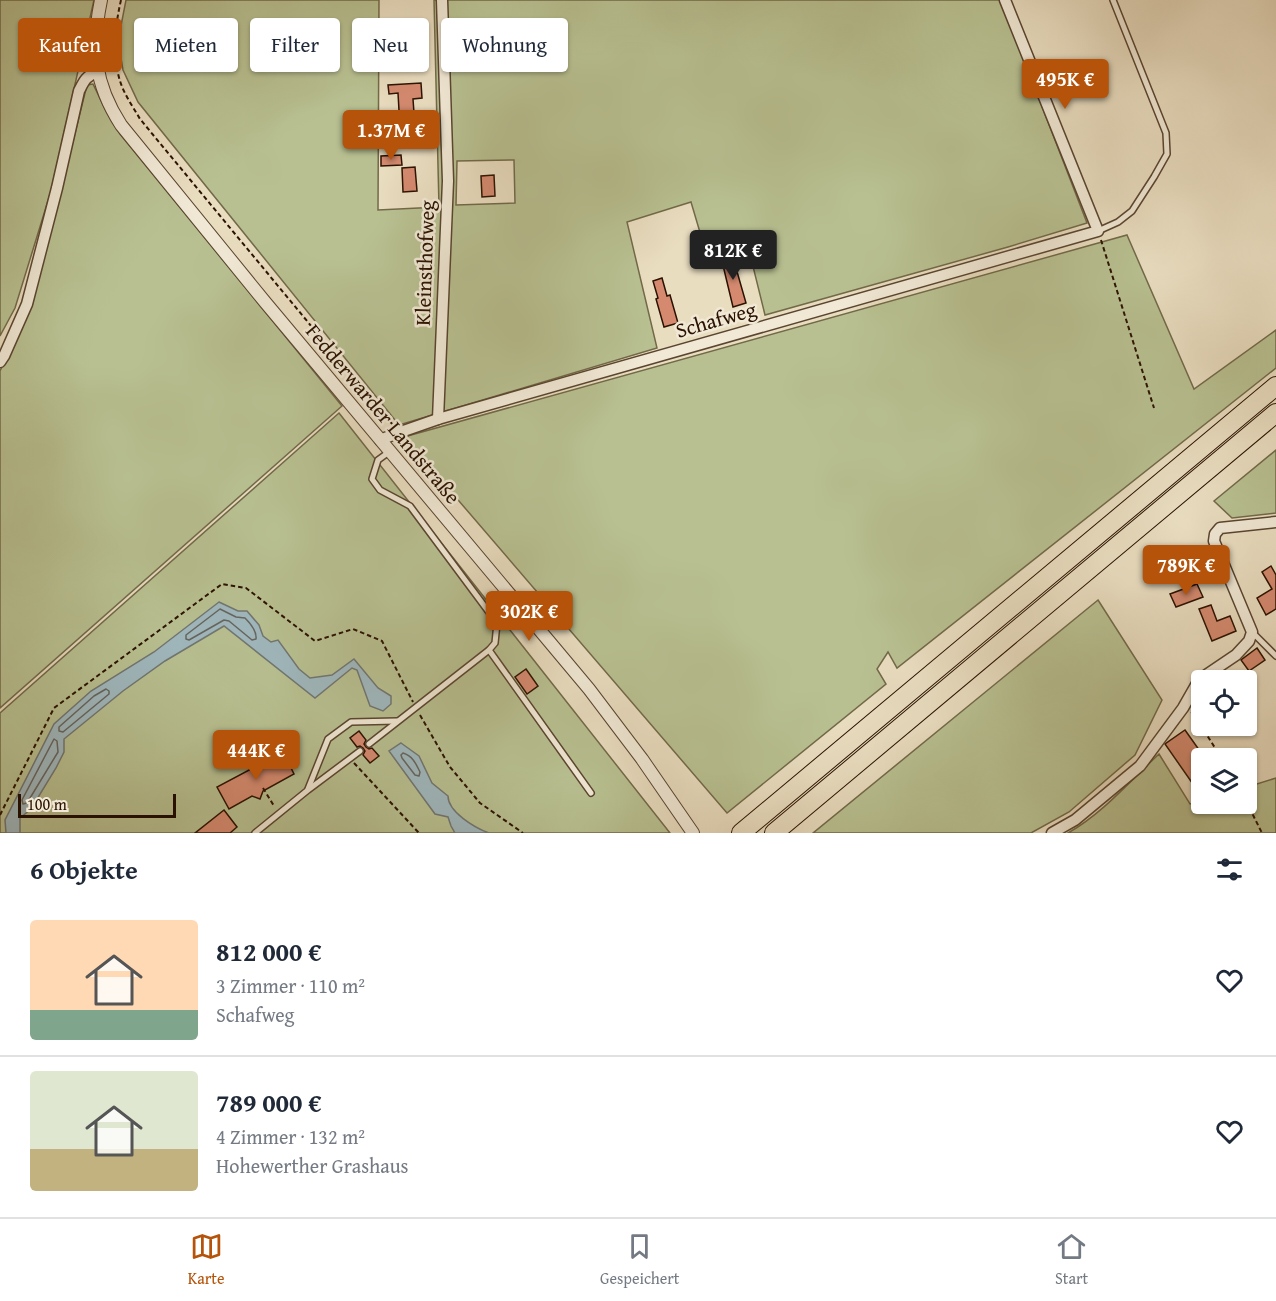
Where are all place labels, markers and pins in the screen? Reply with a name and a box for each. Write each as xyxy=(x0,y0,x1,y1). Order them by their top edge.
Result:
pin: 495K € xyxy=(1016,59,1114,110)
pin: 1.37M € xyxy=(336,110,446,161)
pin: 812K € xyxy=(684,230,782,281)
pin: 789K € xyxy=(1137,545,1235,596)
pin: 302K € xyxy=(480,591,578,642)
pin: 444K € xyxy=(207,730,305,781)

